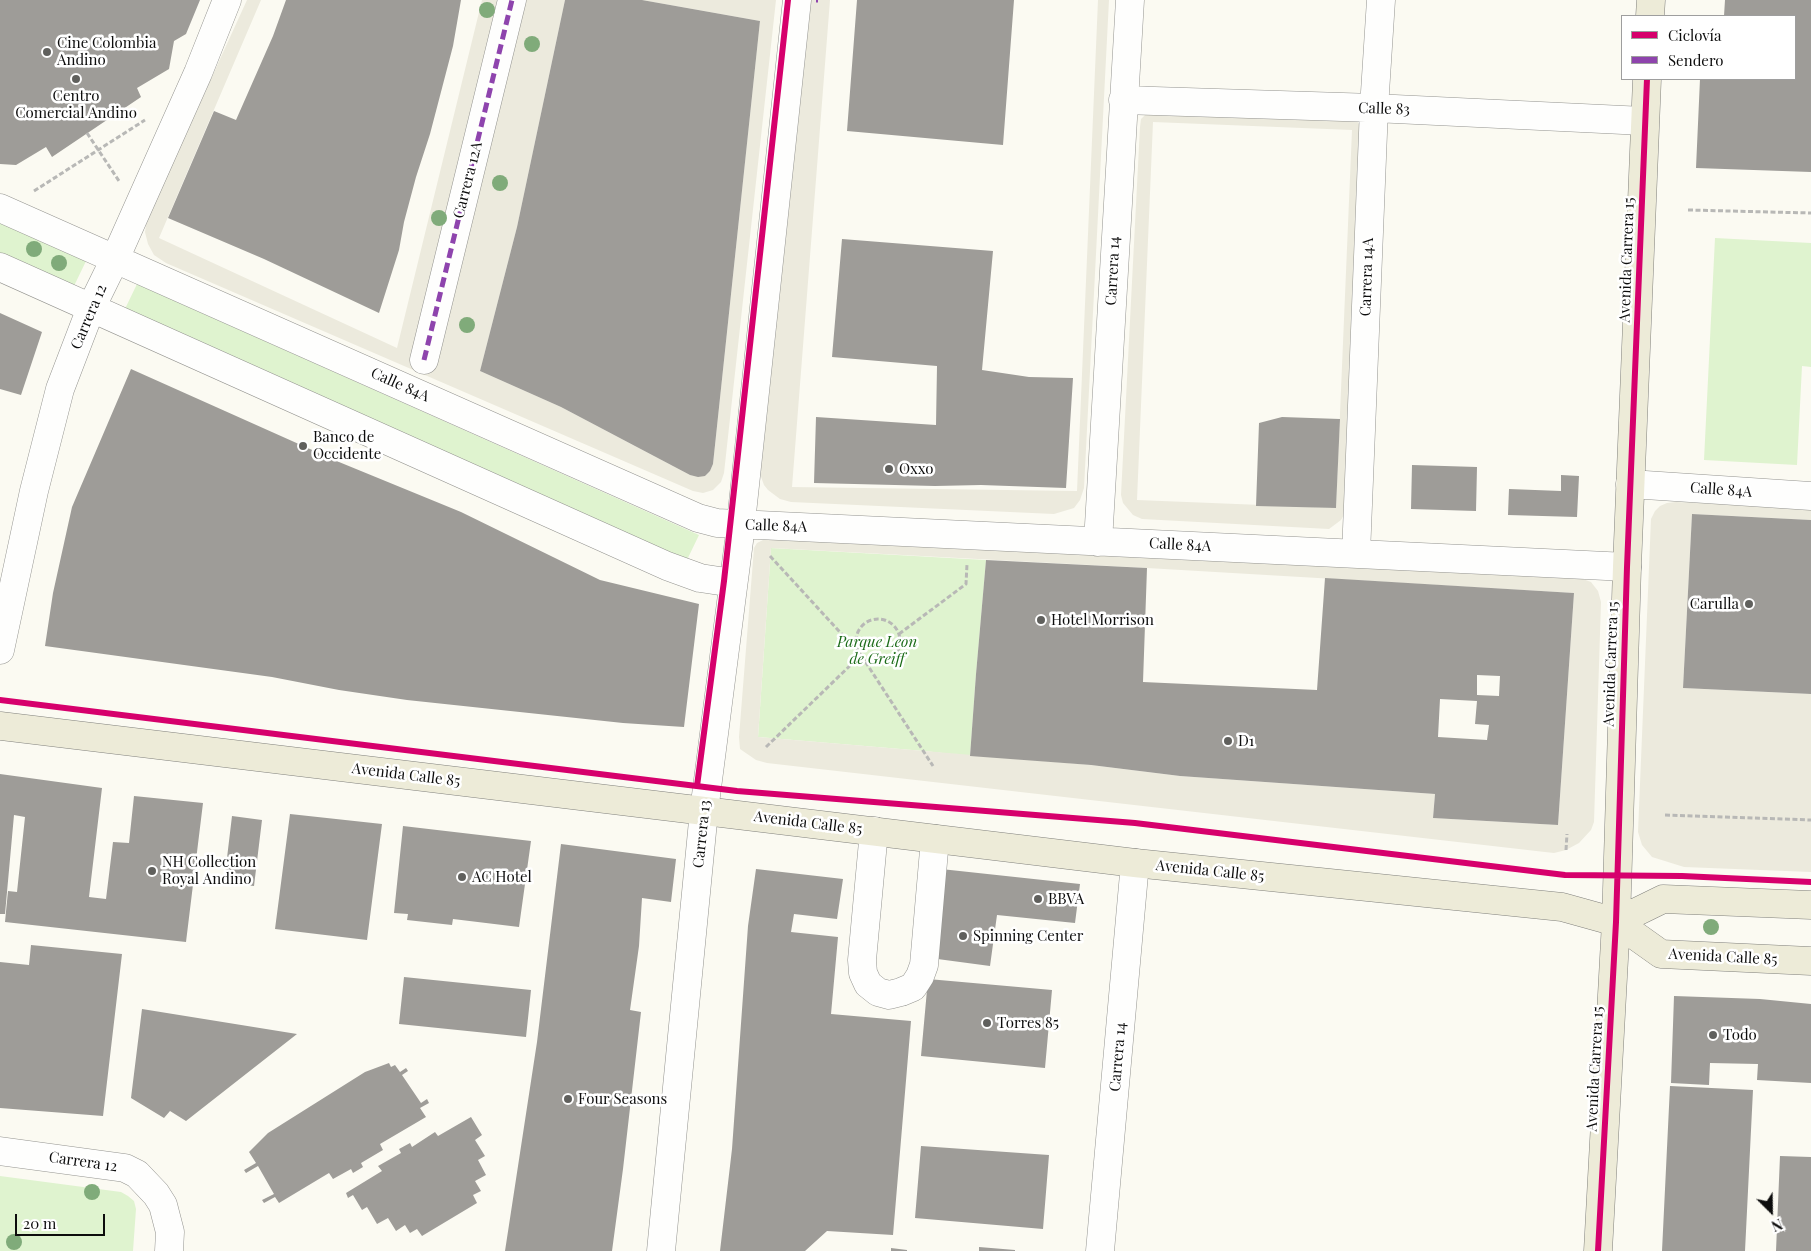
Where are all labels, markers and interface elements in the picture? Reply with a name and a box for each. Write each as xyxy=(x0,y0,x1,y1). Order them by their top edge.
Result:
legend xyxy=(1621,15,1796,80)
text: Ciclovía xyxy=(1668,25,1721,45)
place label: Cine Colombia Andino xyxy=(57,34,156,69)
marker: Cine Colombia Andino xyxy=(41,46,53,58)
text: Sendero xyxy=(1668,50,1724,70)
marker: Centro Comercial Andino xyxy=(70,73,82,85)
place label: Centro Comercial Andino xyxy=(15,87,137,122)
street label: Calle 83 xyxy=(1358,99,1410,119)
street label: Carrera 12A xyxy=(450,140,486,220)
street label: Avenida Carrera 15 xyxy=(1616,197,1638,323)
street label: Carrera 14 xyxy=(1102,236,1124,306)
street label: Carrera 14A xyxy=(1357,237,1377,317)
street label: Carrera 12 xyxy=(67,282,111,352)
street label: Calle 84A xyxy=(368,364,432,406)
place label: Banco de Occidente xyxy=(313,428,381,463)
marker: Banco de Occidente xyxy=(297,440,309,452)
place label: Oxxo xyxy=(899,460,933,478)
marker: Oxxo xyxy=(883,463,895,475)
street label: Calle 84A xyxy=(1689,479,1753,501)
street label: Calle 84A xyxy=(745,516,807,536)
street label: Calle 84A xyxy=(1148,534,1212,556)
place label: Carulla xyxy=(1690,595,1739,613)
marker: Carulla xyxy=(1743,598,1755,610)
street label: Avenida Carrera 15 xyxy=(1600,601,1622,727)
place label: Hotel Morrison xyxy=(1051,611,1154,629)
marker: Hotel Morrison xyxy=(1035,614,1047,626)
park label: Parque Leon de Greiff xyxy=(837,633,917,668)
place label: D1 xyxy=(1238,732,1254,750)
marker: D1 xyxy=(1222,735,1234,747)
street label: Avenida Calle 85 xyxy=(351,759,461,791)
street label: Carrera 13 xyxy=(689,799,715,869)
street label: Avenida Calle 85 xyxy=(753,807,863,839)
place label: NH Collection Royal Andino xyxy=(162,853,256,888)
street label: Avenida Calle 85 xyxy=(1155,856,1265,886)
marker: NH Collection Royal Andino xyxy=(146,865,158,877)
place label: AC Hotel xyxy=(472,868,532,886)
marker: AC Hotel xyxy=(456,871,468,883)
place label: BBVA xyxy=(1048,890,1084,908)
marker: BBVA xyxy=(1032,893,1044,905)
place label: Spinning Center xyxy=(973,927,1083,945)
marker: Spinning Center xyxy=(957,930,969,942)
street label: Avenida Calle 85 xyxy=(1668,945,1778,969)
street label: Avenida Carrera 15 xyxy=(1583,1006,1607,1132)
place label: Torres 85 xyxy=(997,1014,1059,1032)
marker: Torres 85 xyxy=(981,1017,993,1029)
street label: Carrera 14 xyxy=(1106,1022,1130,1092)
place label: Todo xyxy=(1723,1026,1757,1044)
marker: Todo xyxy=(1707,1029,1719,1041)
place label: Four Seasons xyxy=(578,1090,667,1108)
marker: Four Seasons xyxy=(562,1093,574,1105)
street label: Carrera 12 xyxy=(48,1148,118,1176)
north arrow xyxy=(1746,1186,1796,1236)
scale bar xyxy=(18,1204,108,1236)
text: 20 m xyxy=(23,1213,56,1233)
text: N xyxy=(1769,1215,1785,1236)

